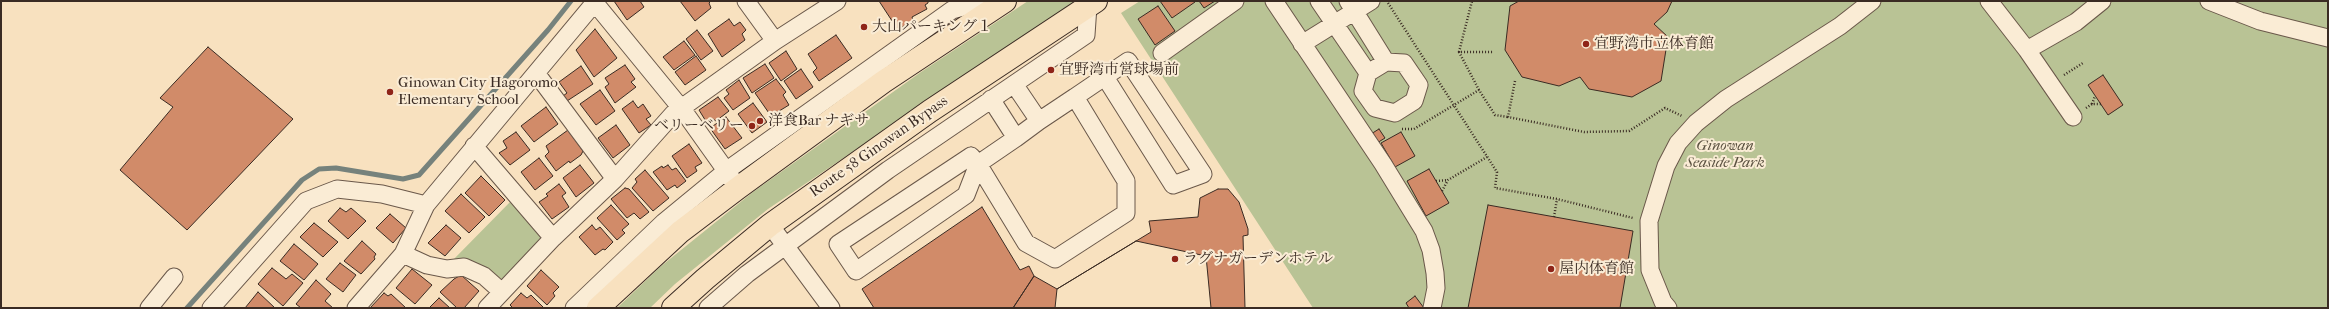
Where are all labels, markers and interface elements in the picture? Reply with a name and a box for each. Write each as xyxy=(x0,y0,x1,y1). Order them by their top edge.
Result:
place label: 大山パーキング１ xyxy=(872,18,992,36)
marker: 大山パーキング１ xyxy=(859,22,869,32)
place label: 宜野湾市立体育館 xyxy=(1594,35,1714,53)
marker: 宜野湾市立体育館 xyxy=(1581,39,1591,49)
place label: 宜野湾市営球場前 xyxy=(1059,61,1179,79)
marker: 宜野湾市営球場前 xyxy=(1046,65,1056,75)
place label: Ginowan City Hagoromo Elementary School xyxy=(398,74,558,109)
marker: Ginowan City Hagoromo Elementary School xyxy=(385,87,395,97)
street label: Route 58 Ginowan Bypass xyxy=(806,92,952,202)
place label: 洋食Bar ナギサ xyxy=(768,112,869,130)
marker: 洋食Bar ナギサ xyxy=(755,116,765,126)
place label: ベリーベリー xyxy=(654,117,744,135)
marker: ベリーベリー xyxy=(747,121,757,131)
park label: Ginowan Seaside Park xyxy=(1685,137,1765,172)
place label: ラグナガーデンホテル xyxy=(1183,250,1333,268)
marker: ラグナガーデンホテル xyxy=(1170,254,1180,264)
place label: 屋内体育館 xyxy=(1559,260,1634,278)
marker: 屋内体育館 xyxy=(1546,264,1556,274)

